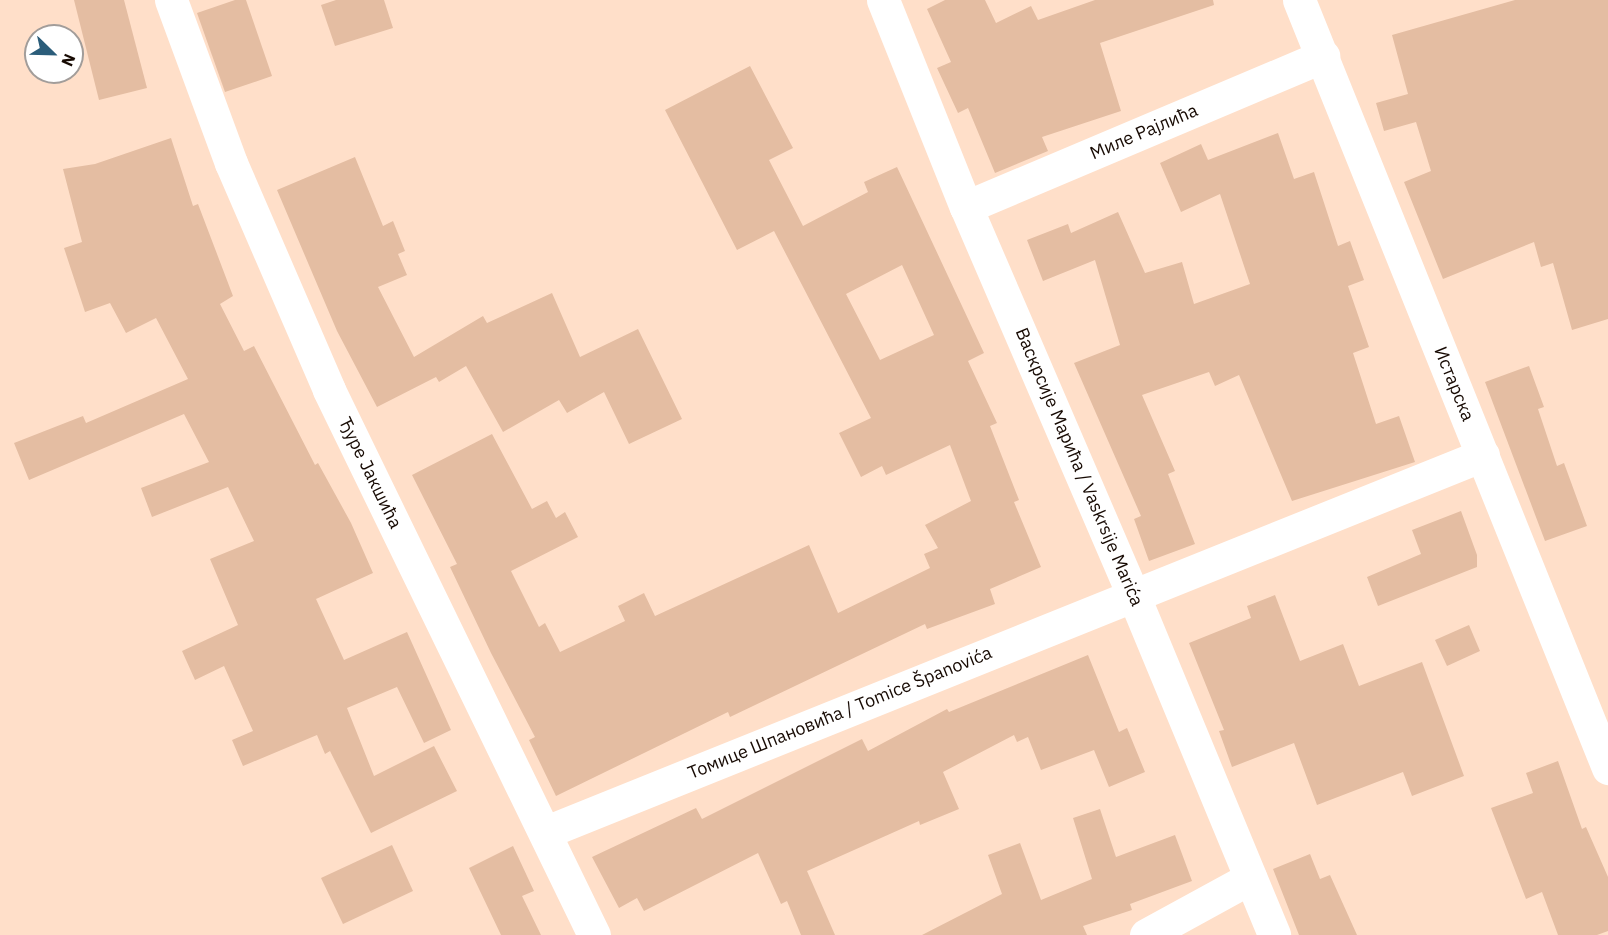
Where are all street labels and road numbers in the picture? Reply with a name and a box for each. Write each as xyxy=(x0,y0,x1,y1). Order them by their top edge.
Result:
street label: Миле Рајлића xyxy=(1087,100,1201,164)
street label: Васкрсије Марића / Vaskrsije Marića xyxy=(1010,325,1148,609)
street label: Истарска xyxy=(1429,344,1479,424)
street label: Ђуре Јакшића xyxy=(334,414,406,532)
street label: Томице Шпановића / Tomice Španovića xyxy=(685,642,995,784)

